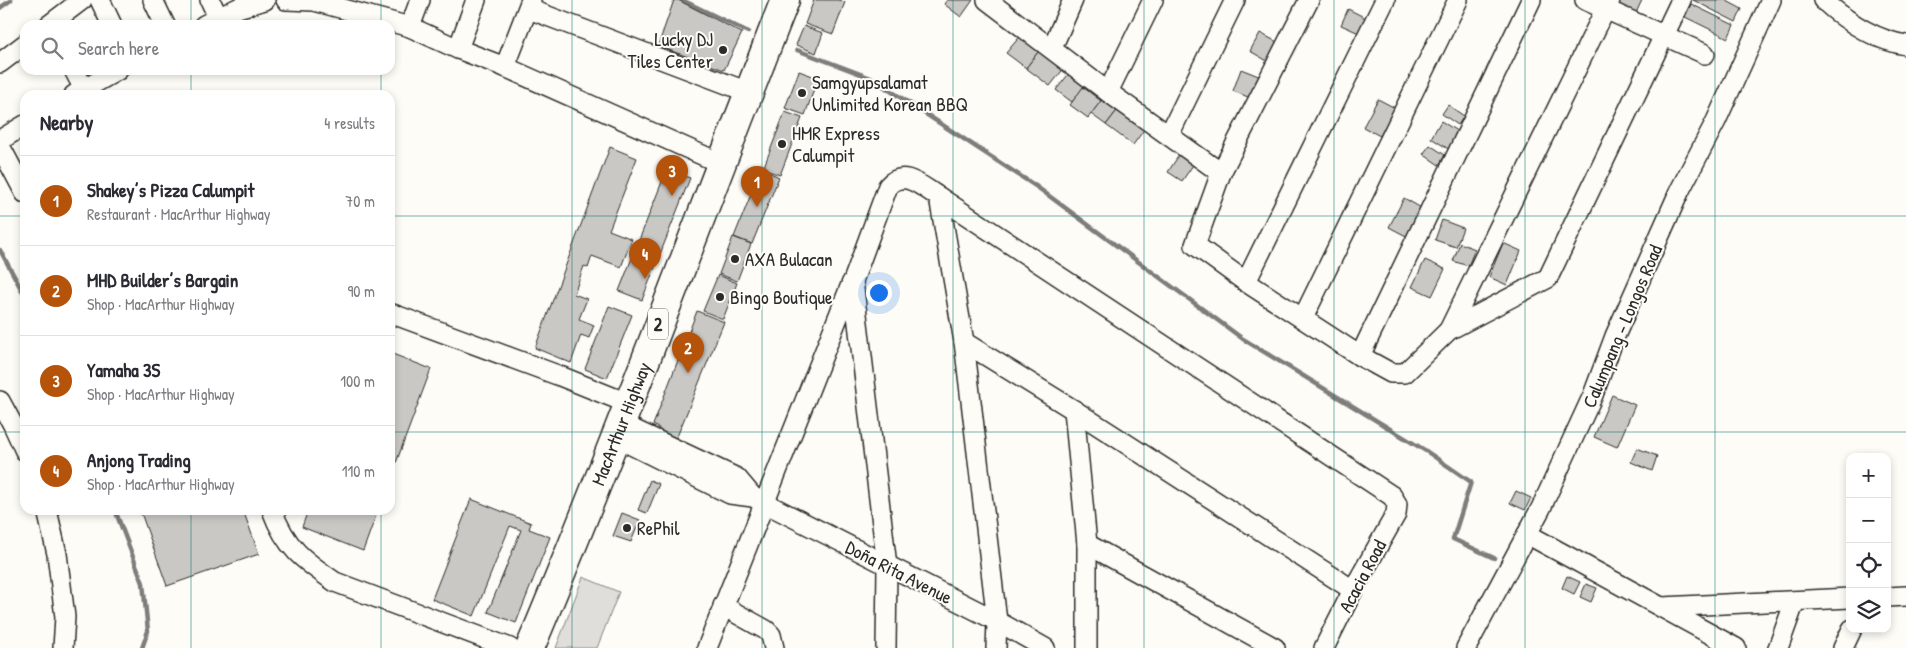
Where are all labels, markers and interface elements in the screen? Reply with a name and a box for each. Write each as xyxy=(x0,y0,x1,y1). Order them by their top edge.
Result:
search box xyxy=(20,20,395,75)
place label: Lucky DJ Tiles Center xyxy=(628,26,714,74)
icon: search xyxy=(38,34,66,62)
text: Search here xyxy=(78,35,159,61)
marker: Lucky DJ Tiles Center xyxy=(717,44,729,56)
place label: Samgyupsalamat Unlimited Korean BBQ xyxy=(812,69,968,117)
marker: Samgyupsalamat Unlimited Korean BBQ xyxy=(796,87,808,99)
text: Nearby xyxy=(40,108,93,137)
text: 4 results xyxy=(324,112,375,134)
place label: HMR Express Calumpit xyxy=(792,120,880,168)
marker: HMR Express Calumpit xyxy=(776,138,788,150)
pin: 3 xyxy=(656,155,688,196)
pin: 1 xyxy=(741,166,773,207)
text: Shakey’s Pizza Calumpit xyxy=(87,177,254,203)
text: 1 xyxy=(53,190,59,212)
text: 70 m xyxy=(345,190,375,212)
text: Restaurant · MacArthur Highway xyxy=(87,203,271,225)
pin: 4 xyxy=(629,238,661,279)
street label: Calumpang - Longos Road xyxy=(1576,240,1668,412)
place label: AXA Bulacan xyxy=(745,246,832,272)
marker: AXA Bulacan xyxy=(729,253,741,265)
text: MHD Builder’s Bargain xyxy=(87,267,238,293)
text: 2 xyxy=(52,280,60,302)
text: 90 m xyxy=(347,280,375,302)
your location xyxy=(866,280,892,306)
place label: Bingo Boutique xyxy=(730,284,833,310)
marker: Bingo Boutique xyxy=(714,291,726,303)
text: Shop · MacArthur Highway xyxy=(87,293,235,315)
road number: 2 xyxy=(648,308,668,339)
pin: 2 xyxy=(672,332,704,373)
text: Yamaha 3S xyxy=(87,357,160,383)
street label: MacArthur Highway xyxy=(585,358,657,489)
text: 3 xyxy=(52,370,60,392)
text: 100 m xyxy=(340,370,375,392)
text: Shop · MacArthur Highway xyxy=(87,383,235,405)
text: Anjong Trading xyxy=(87,447,191,473)
map controls xyxy=(1846,453,1891,633)
button: + xyxy=(1846,453,1891,498)
text: 4 xyxy=(53,460,59,482)
text: 110 m xyxy=(342,460,375,482)
text: Shop · MacArthur Highway xyxy=(87,473,235,495)
button: − xyxy=(1846,498,1891,543)
place label: RePhil xyxy=(637,515,681,541)
marker: RePhil xyxy=(621,522,633,534)
street label: Doña Rita Avenue xyxy=(841,534,957,610)
street label: Acacia Road xyxy=(1332,535,1392,617)
button: locate xyxy=(1846,543,1891,588)
button: layers xyxy=(1846,588,1891,633)

